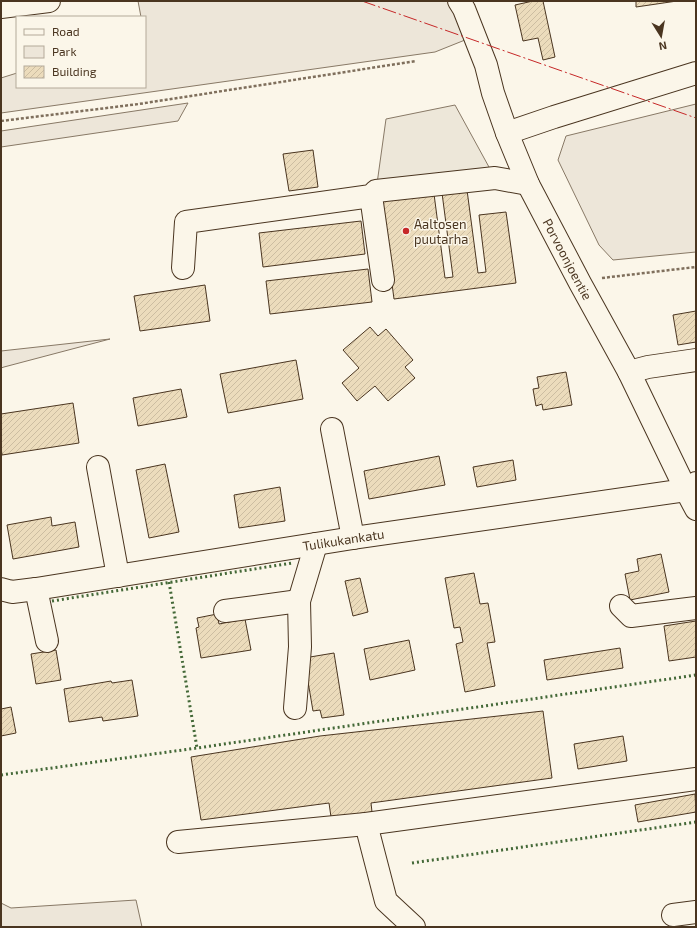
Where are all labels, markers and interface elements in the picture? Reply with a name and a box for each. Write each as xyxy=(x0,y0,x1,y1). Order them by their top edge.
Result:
legend xyxy=(16,16,146,88)
north arrow xyxy=(641,16,681,56)
text: Road xyxy=(52,24,80,38)
text: N xyxy=(658,39,668,53)
text: Park xyxy=(52,44,77,58)
text: Building xyxy=(52,64,97,78)
place label: Aaltosen puutarha xyxy=(414,216,468,247)
street label: Porvoonjoentie xyxy=(540,216,596,303)
marker: Aaltosen puutarha xyxy=(401,226,411,236)
street label: Tulikukankatu xyxy=(301,526,385,554)

